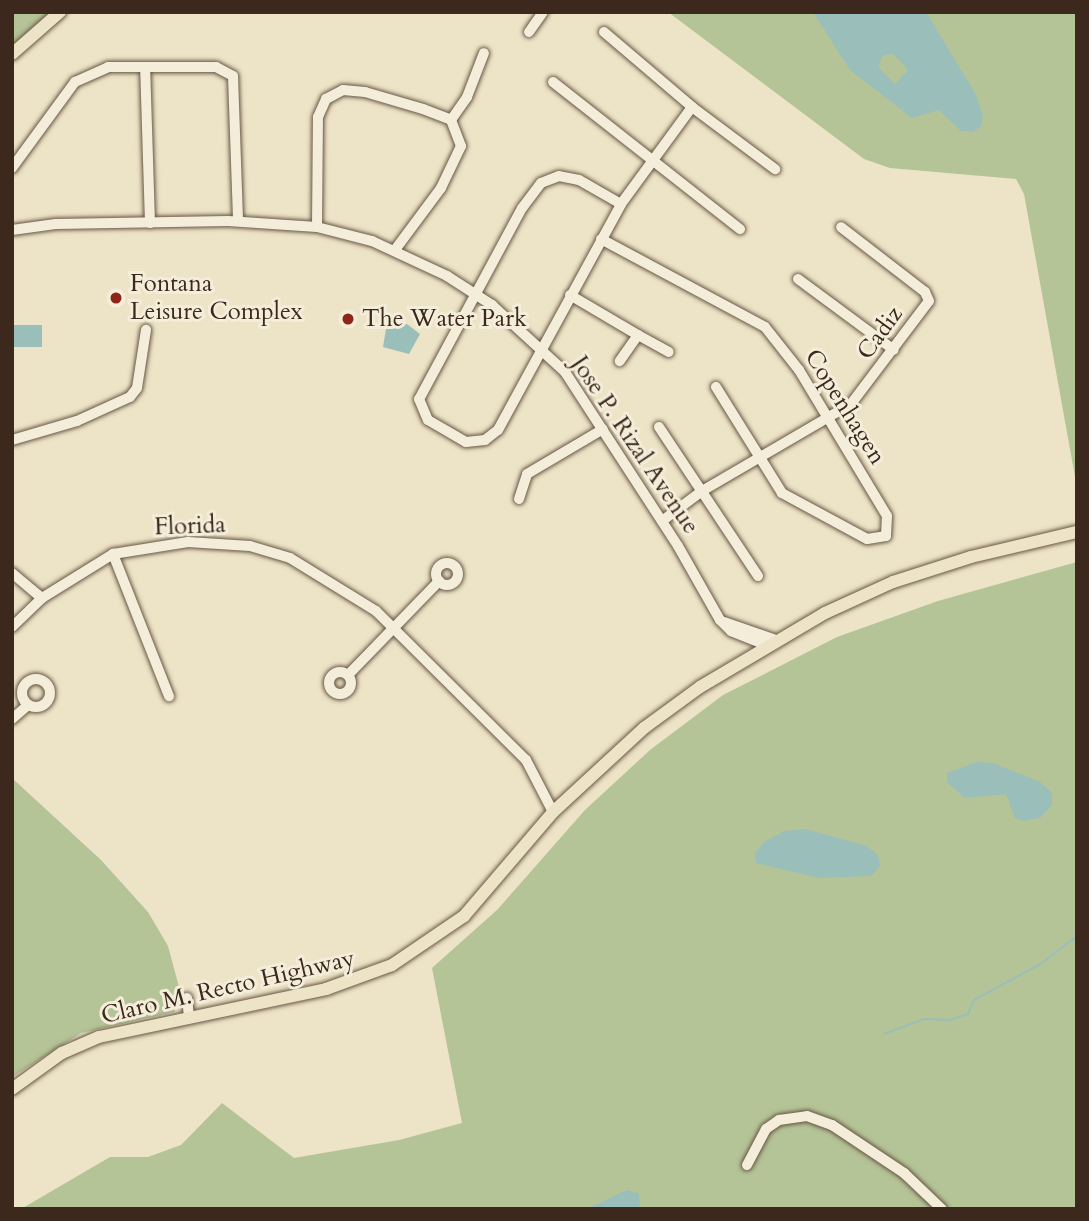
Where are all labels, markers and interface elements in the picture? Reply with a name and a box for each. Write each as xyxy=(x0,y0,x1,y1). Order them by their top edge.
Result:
place label: Fontana Leisure Complex xyxy=(130,270,303,326)
marker: Fontana Leisure Complex xyxy=(108,290,124,306)
street label: Cadiz xyxy=(851,301,909,365)
place label: The Water Park xyxy=(362,305,527,333)
marker: The Water Park xyxy=(340,311,356,327)
street label: Copenhagen xyxy=(798,344,892,470)
street label: Jose P. Rizal Avenue xyxy=(565,351,705,539)
street label: Florida xyxy=(154,510,226,542)
street label: Claro M. Recto Highway xyxy=(98,944,358,1030)

